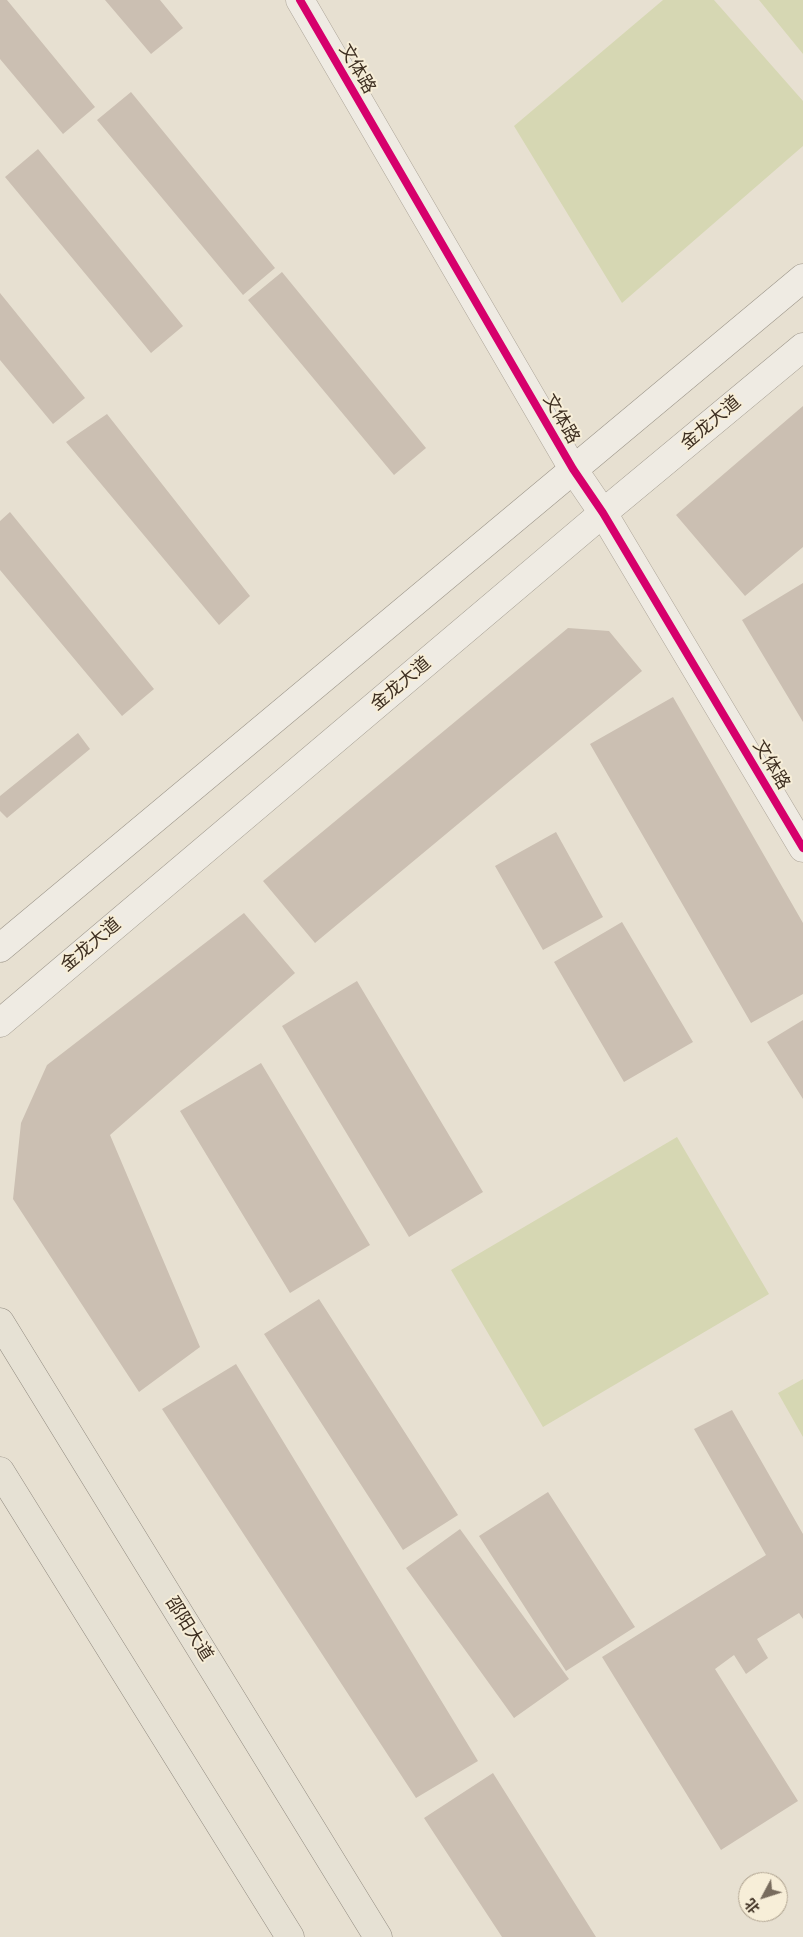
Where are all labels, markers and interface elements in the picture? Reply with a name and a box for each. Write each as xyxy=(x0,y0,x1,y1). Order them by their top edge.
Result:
street label: 文体路 xyxy=(334,40,380,98)
street label: 文体路 xyxy=(538,390,584,448)
street label: 金龙大道 xyxy=(676,392,746,454)
street label: 金龙大道 xyxy=(366,653,436,715)
street label: 文体路 xyxy=(748,736,794,794)
street label: 金龙大道 xyxy=(56,914,126,976)
street label: 邵阳大道 xyxy=(161,1593,217,1665)
north arrow xyxy=(738,1872,788,1922)
text: 北 xyxy=(740,1895,764,1918)

